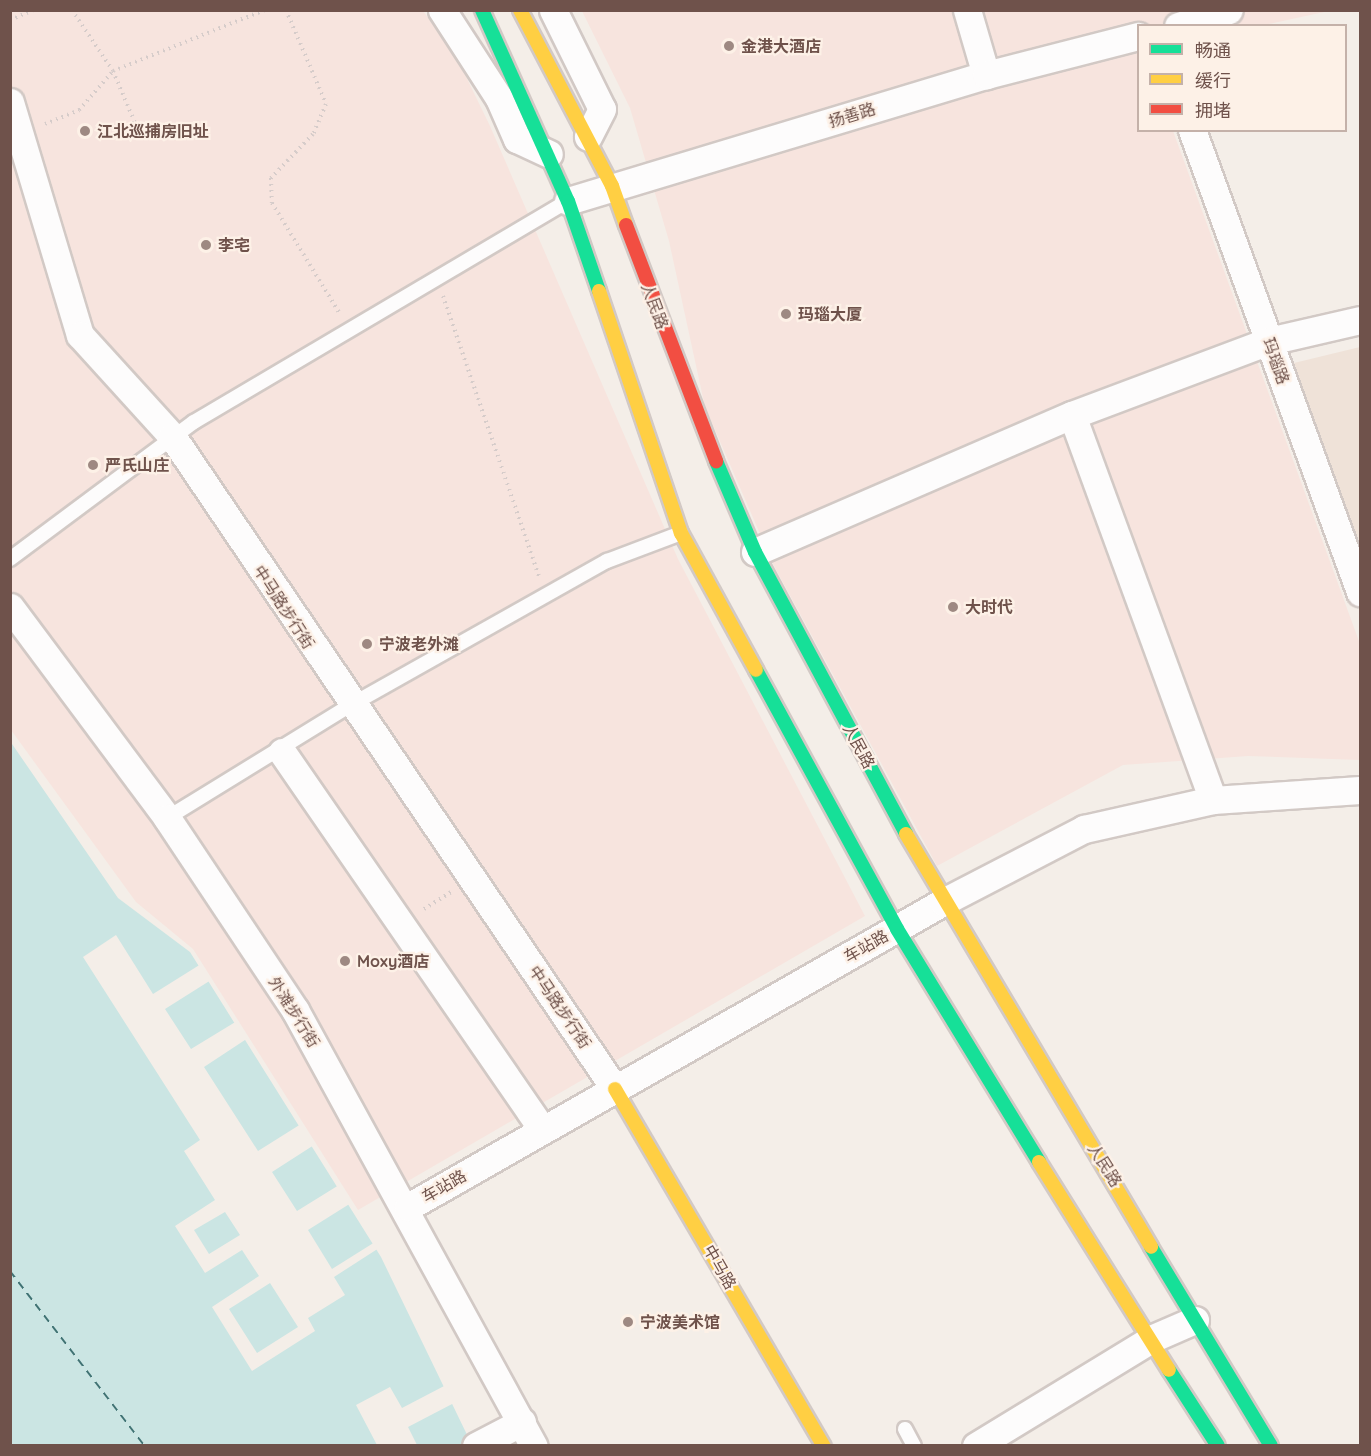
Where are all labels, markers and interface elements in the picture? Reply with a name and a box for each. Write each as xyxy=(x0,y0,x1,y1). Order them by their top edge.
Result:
legend xyxy=(1137,24,1347,132)
place label: 金港大酒店 xyxy=(741,36,821,56)
marker: 金港大酒店 xyxy=(722,39,736,53)
text: 畅通 xyxy=(1195,39,1231,62)
text: 缓行 xyxy=(1195,69,1231,92)
street label: 扬善路 xyxy=(826,99,878,131)
text: 拥堵 xyxy=(1195,99,1231,122)
place label: 江北巡捕房旧址 xyxy=(97,121,209,141)
marker: 江北巡捕房旧址 xyxy=(78,124,92,138)
place label: 李宅 xyxy=(218,235,250,255)
marker: 李宅 xyxy=(199,238,213,252)
street label: 人民路 xyxy=(638,280,672,332)
place label: 玛瑙大厦 xyxy=(798,304,862,324)
marker: 玛瑙大厦 xyxy=(779,307,793,321)
street label: 玛瑙路 xyxy=(1259,335,1293,387)
place label: 严氏山庄 xyxy=(105,455,169,475)
marker: 严氏山庄 xyxy=(86,458,100,472)
street label: 中马路步行街 xyxy=(250,562,318,652)
place label: 大时代 xyxy=(965,597,1013,617)
marker: 大时代 xyxy=(946,600,960,614)
place label: 宁波老外滩 xyxy=(379,634,459,654)
marker: 宁波老外滩 xyxy=(360,637,374,651)
street label: 人民路 xyxy=(839,720,879,772)
street label: 车站路 xyxy=(840,926,892,966)
place label: Moxy酒店 xyxy=(357,951,429,971)
marker: Moxy酒店 xyxy=(338,954,352,968)
street label: 中马路步行街 xyxy=(525,962,595,1052)
street label: 外滩步行街 xyxy=(265,973,323,1051)
street label: 人民路 xyxy=(1084,1140,1126,1190)
street label: 车站路 xyxy=(418,1166,470,1206)
street label: 中马路 xyxy=(700,1241,740,1293)
place label: 宁波美术馆 xyxy=(640,1312,720,1332)
marker: 宁波美术馆 xyxy=(621,1315,635,1329)

